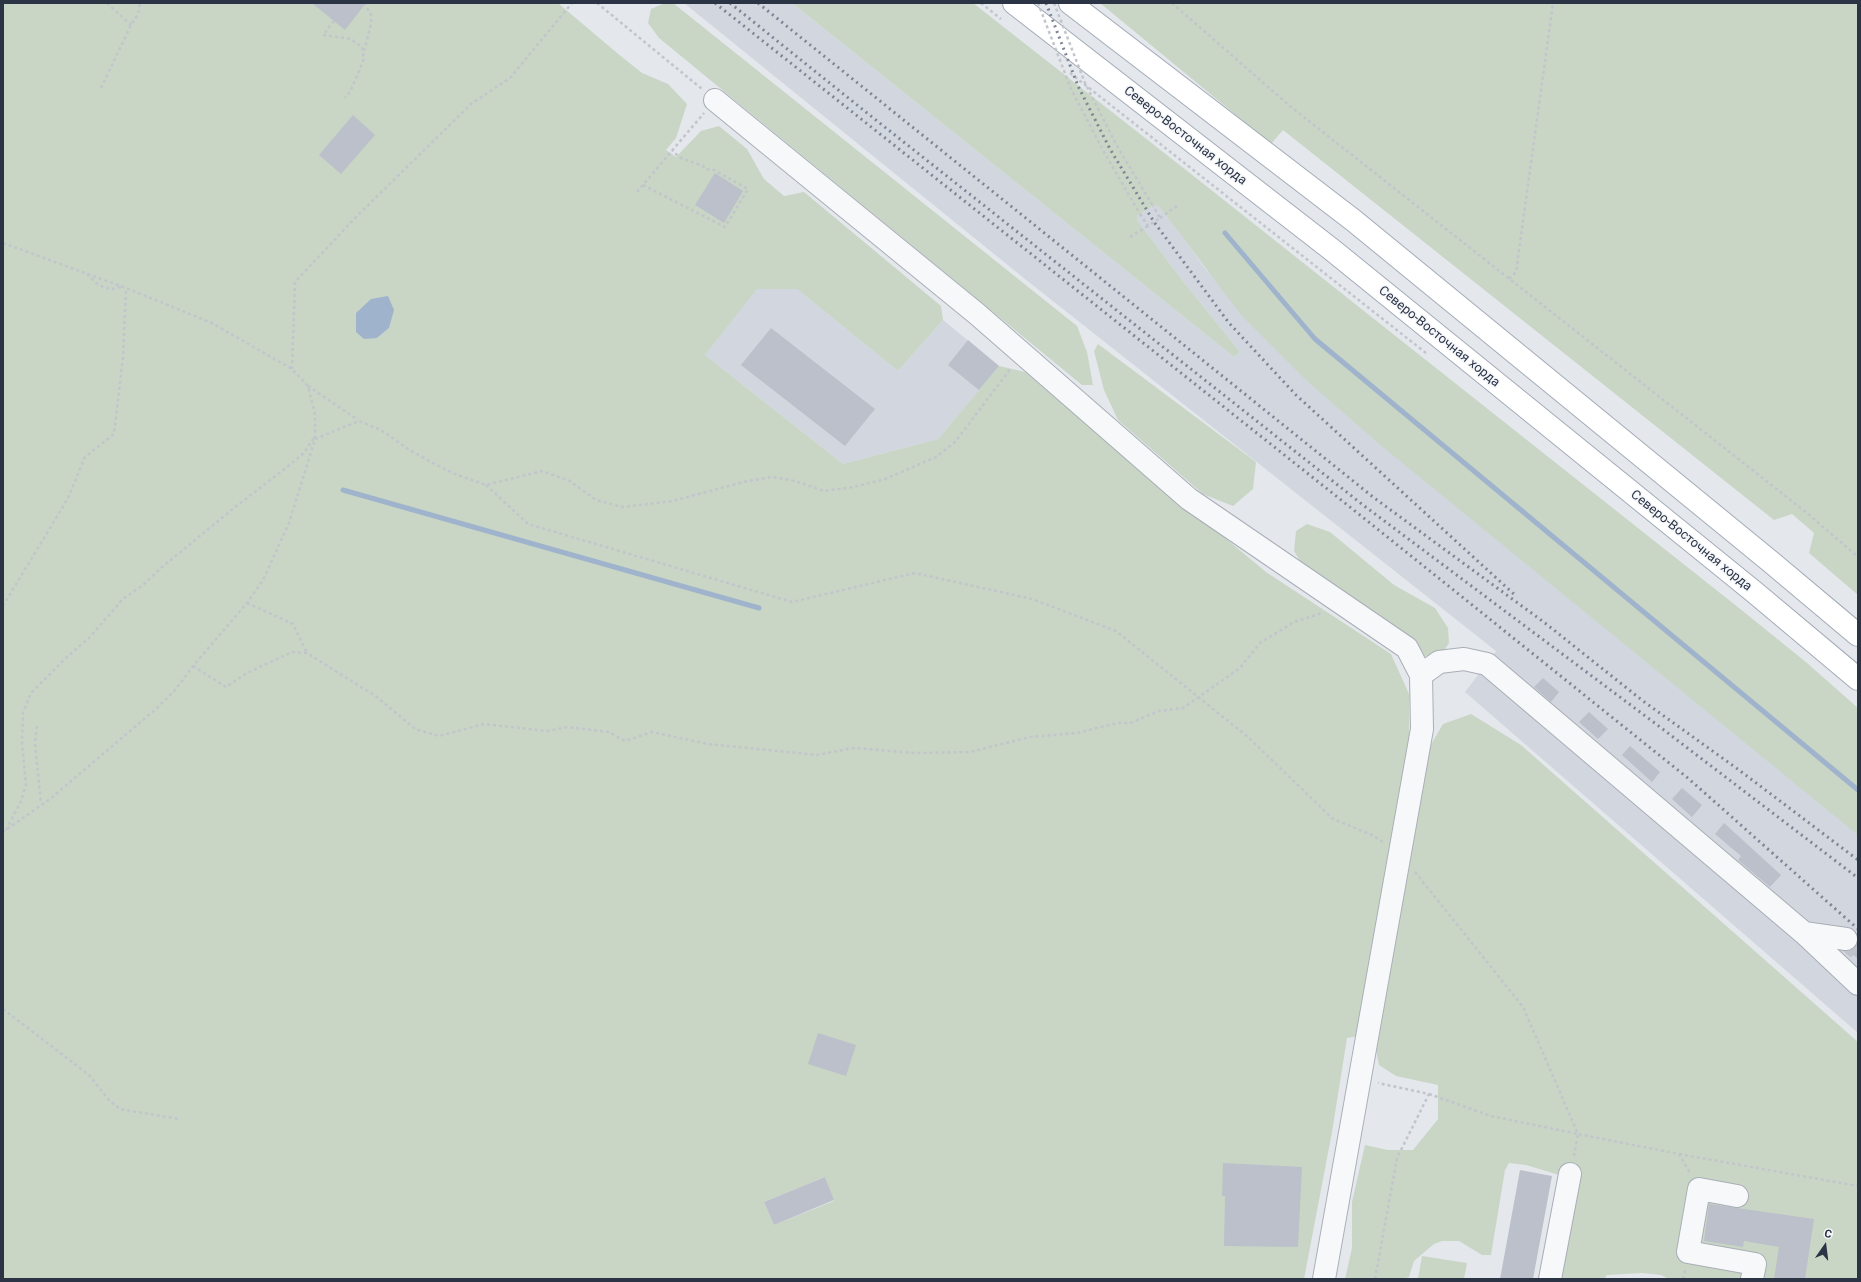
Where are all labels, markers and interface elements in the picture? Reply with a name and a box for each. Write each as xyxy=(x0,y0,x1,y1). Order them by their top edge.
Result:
street label: Северо-Восточная хорда xyxy=(1120,83,1250,189)
street label: Северо-Восточная хорда xyxy=(1375,283,1503,391)
street label: Северо-Восточная хорда xyxy=(1627,487,1755,595)
north arrow xyxy=(1805,1226,1845,1266)
text: С xyxy=(1823,1227,1833,1241)

